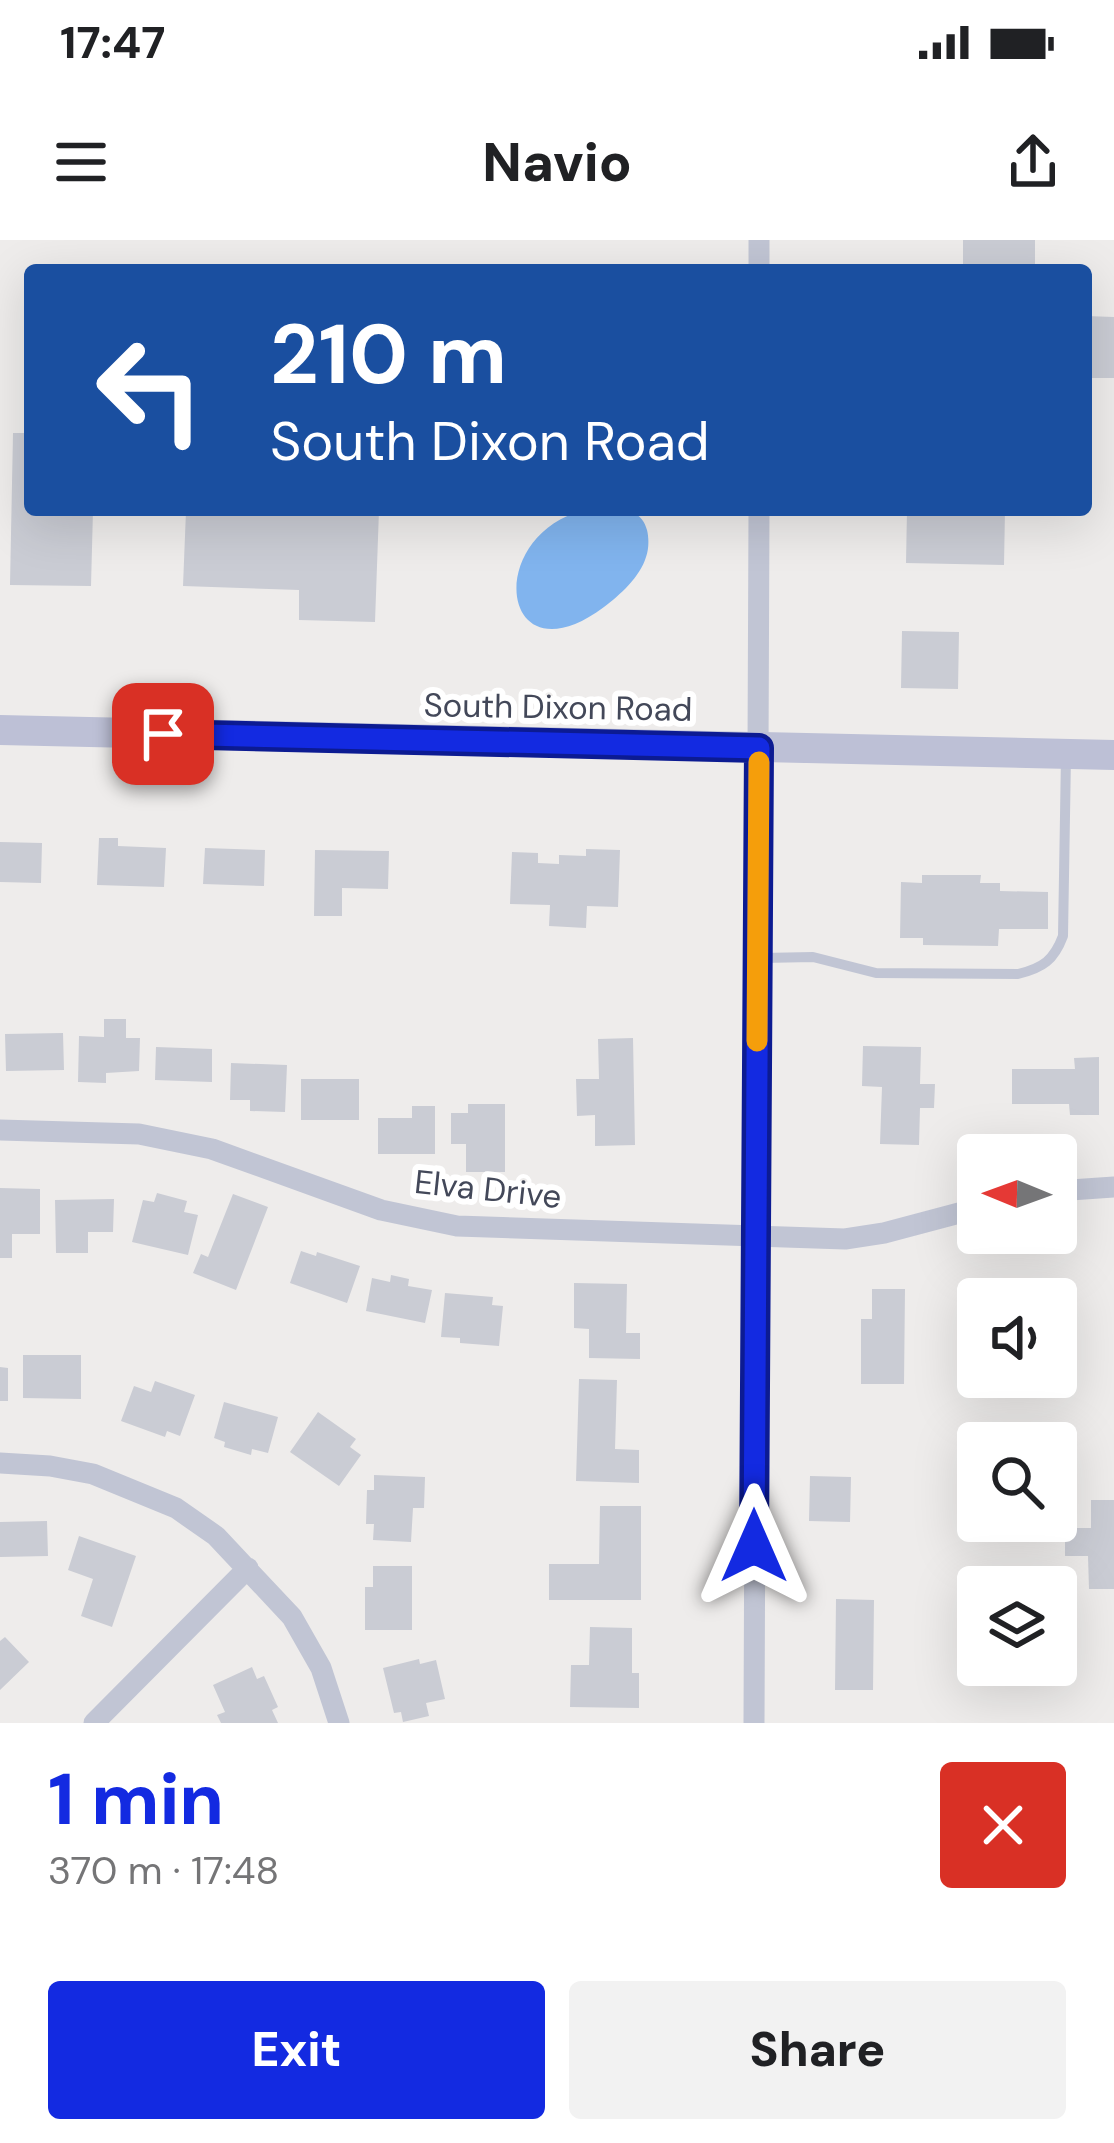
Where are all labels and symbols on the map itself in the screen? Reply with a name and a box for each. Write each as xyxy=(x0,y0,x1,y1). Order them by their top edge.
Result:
pin xyxy=(112,683,214,785)
street label: South Dixon Road xyxy=(423,683,693,731)
north arrow xyxy=(957,1134,1077,1254)
street label: Elva Drive xyxy=(412,1160,564,1218)
position arrow xyxy=(691,1483,817,1609)

